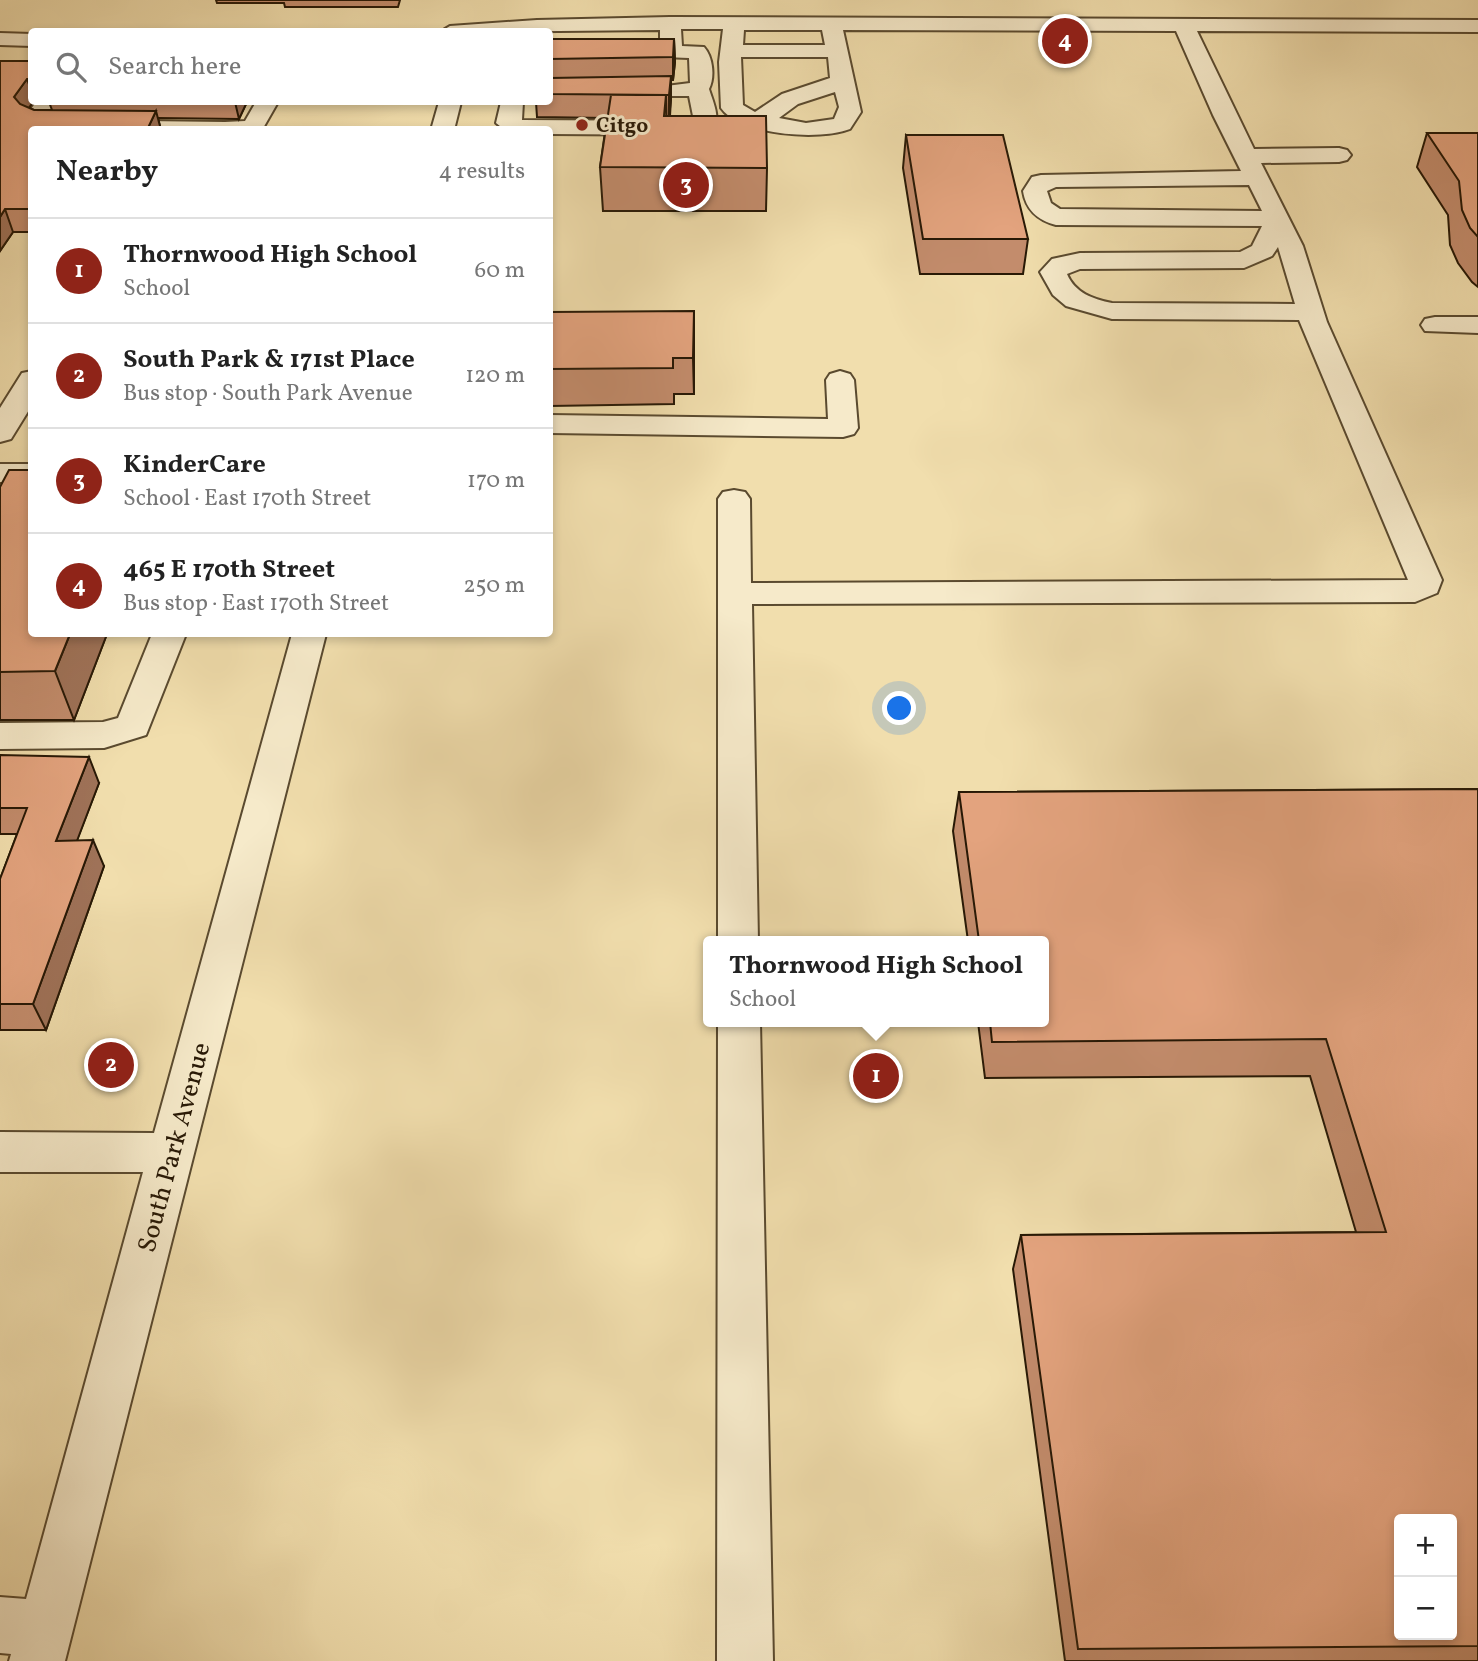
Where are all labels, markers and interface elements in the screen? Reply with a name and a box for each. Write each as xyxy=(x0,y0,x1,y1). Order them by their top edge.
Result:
pin: 4 xyxy=(1042,15,1088,67)
search box xyxy=(28,28,553,105)
icon: search xyxy=(52,48,90,86)
text: Search here xyxy=(108,49,241,85)
place label: Citgo xyxy=(596,112,648,141)
marker: Citgo xyxy=(574,117,590,133)
text: Nearby xyxy=(56,151,158,193)
text: 4 results xyxy=(439,156,525,188)
pin: 3 xyxy=(663,159,709,211)
text: Thornwood High School xyxy=(123,237,417,273)
text: 1 xyxy=(74,255,84,287)
text: 60 m xyxy=(475,255,525,287)
text: School xyxy=(123,273,190,305)
text: South Park & 171st Place xyxy=(123,342,415,378)
text: 2 xyxy=(73,360,85,392)
text: 120 m xyxy=(465,360,525,392)
text: Bus stop · South Park Avenue xyxy=(123,378,413,410)
text: KinderCare xyxy=(123,447,266,483)
text: 3 xyxy=(73,465,85,497)
text: 170 m xyxy=(467,465,525,497)
text: School · East 170th Street xyxy=(123,483,371,515)
text: 465 E 170th Street xyxy=(123,552,335,588)
text: 4 xyxy=(72,570,86,602)
text: 250 m xyxy=(463,570,525,602)
text: Bus stop · East 170th Street xyxy=(123,588,389,620)
your location xyxy=(882,691,916,725)
popup xyxy=(703,936,1049,1027)
text: Thornwood High School xyxy=(729,948,1023,984)
text: School xyxy=(729,984,796,1016)
pin: 2 xyxy=(88,1039,134,1091)
street label: South Park Avenue xyxy=(130,1039,220,1257)
pin: 1 xyxy=(853,1050,899,1102)
map controls xyxy=(1394,1514,1457,1640)
button: + xyxy=(1394,1514,1457,1577)
button: − xyxy=(1394,1577,1457,1640)

